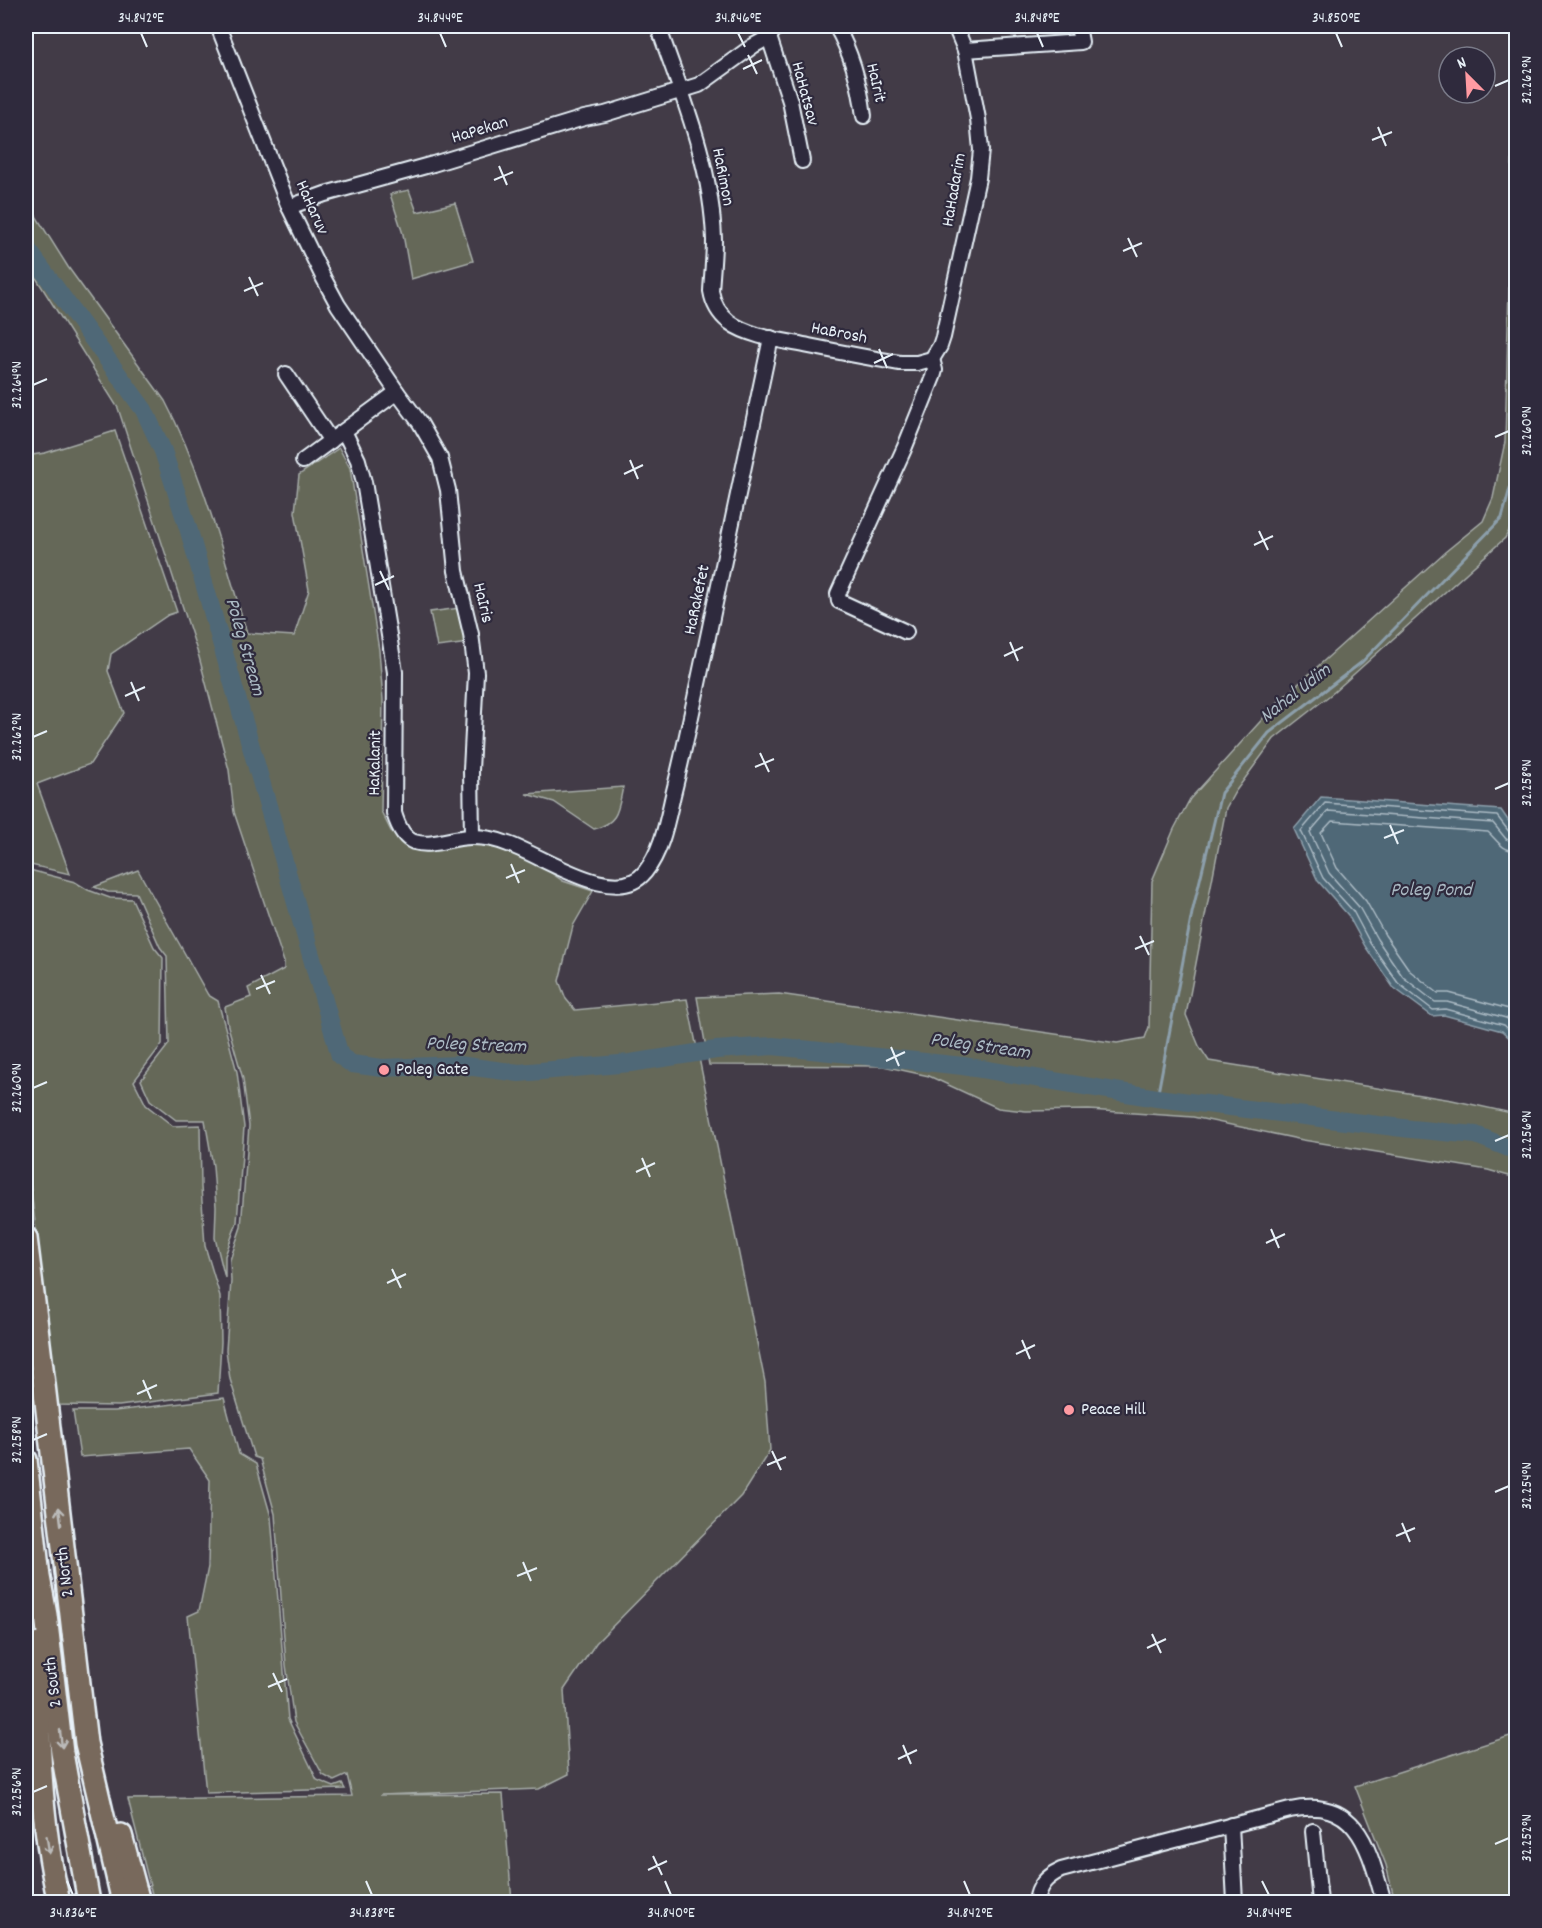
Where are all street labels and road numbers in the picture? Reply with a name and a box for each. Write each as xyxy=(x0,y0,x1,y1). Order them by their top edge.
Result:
street label: HaHatsav xyxy=(783,59,825,129)
street label: HaIrit xyxy=(858,61,892,106)
street label: HaPekan xyxy=(449,111,511,151)
street label: HaRimon xyxy=(704,146,740,208)
street label: HaHadarim xyxy=(936,151,974,229)
street label: HaHaruv xyxy=(288,177,334,240)
street label: HaBrosh xyxy=(809,316,869,352)
street label: HaRakefet xyxy=(678,562,718,637)
street label: HaIris xyxy=(465,580,499,626)
street label: HaKalanit xyxy=(363,730,389,796)
street label: 2 North xyxy=(51,1545,81,1599)
street label: 2 South xyxy=(39,1655,69,1709)

